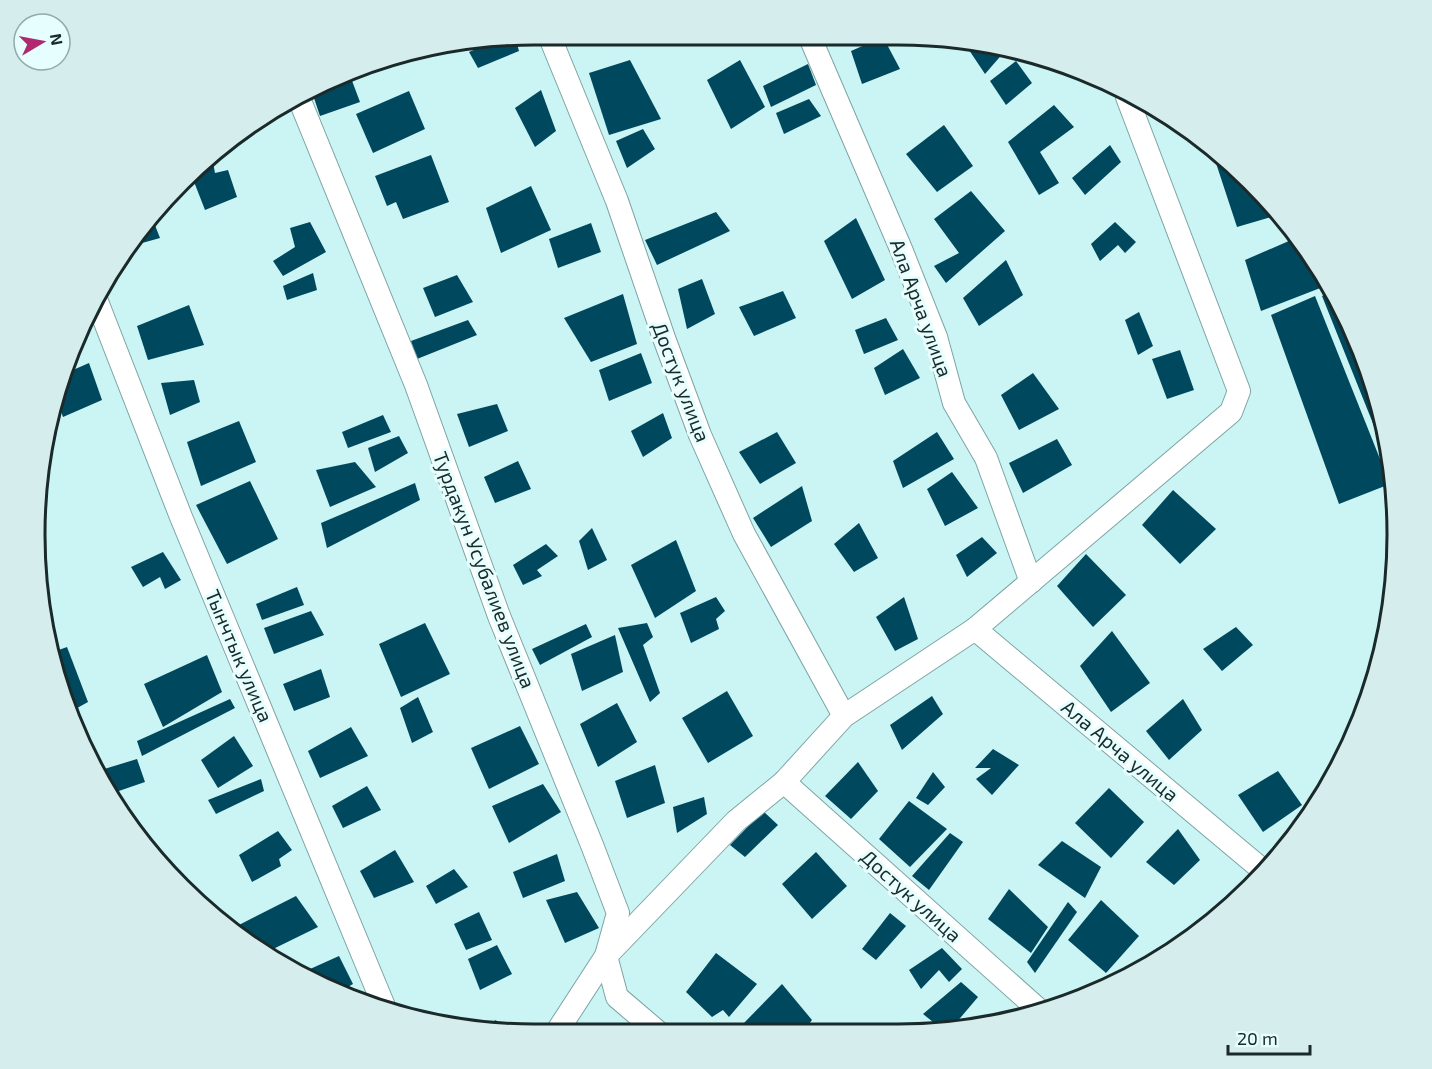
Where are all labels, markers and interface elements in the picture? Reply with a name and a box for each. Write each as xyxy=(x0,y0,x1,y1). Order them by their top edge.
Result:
north arrow xyxy=(12,12,72,72)
text: N xyxy=(47,32,68,47)
street label: Ала Арча улица xyxy=(885,235,958,380)
street label: Достук улица xyxy=(647,318,716,445)
street label: Турдакун Усубалиев улица xyxy=(428,448,541,692)
street label: Тынчтык улица xyxy=(200,586,279,726)
street label: Ала Арча улица xyxy=(1057,694,1184,807)
street label: Достук улица xyxy=(856,844,967,947)
scale bar xyxy=(1228,1018,1310,1056)
text: 20 m xyxy=(1237,1027,1278,1049)

